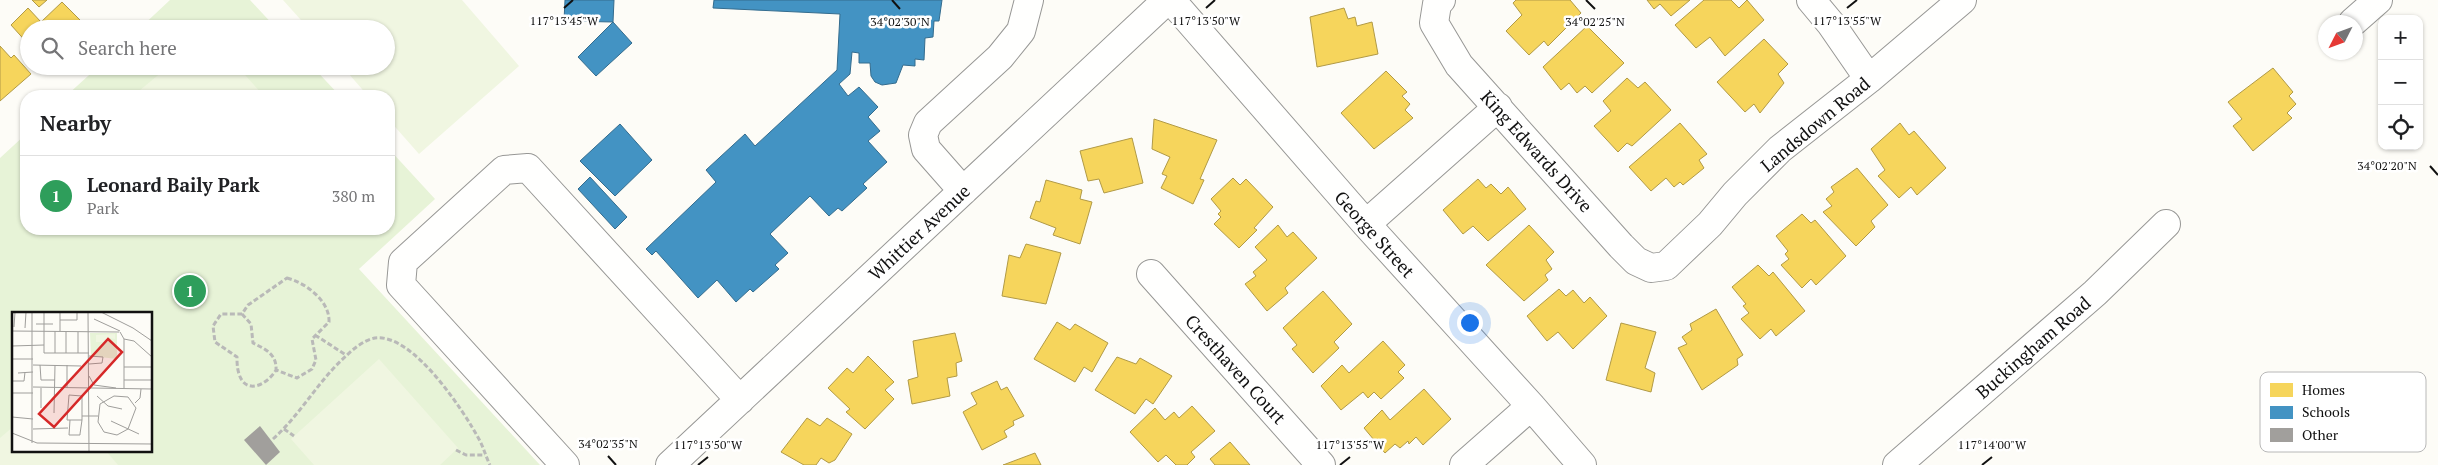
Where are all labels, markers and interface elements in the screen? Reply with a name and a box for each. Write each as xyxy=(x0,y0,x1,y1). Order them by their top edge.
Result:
text: 117°13'45"W xyxy=(530,13,599,28)
text: 117°13'50"W xyxy=(1172,13,1241,28)
text: 117°13'55"W xyxy=(1813,13,1882,28)
text: 34°02'30"N xyxy=(870,14,930,29)
text: 34°02'25"N xyxy=(1565,14,1625,29)
north arrow xyxy=(2318,15,2363,60)
map controls xyxy=(2378,15,2423,150)
button: + xyxy=(2378,15,2423,60)
search box xyxy=(20,20,395,75)
icon: search xyxy=(38,34,66,62)
text: Search here xyxy=(78,35,177,60)
button: − xyxy=(2378,60,2423,105)
street label: Landsdown Road xyxy=(1755,71,1875,177)
street label: King Edwards Drive xyxy=(1476,85,1598,217)
button: locate xyxy=(2378,105,2423,150)
text: Nearby xyxy=(40,109,111,137)
text: 34°02'20"N xyxy=(2357,158,2417,173)
text: Leonard Baily Park xyxy=(87,172,260,197)
street label: Whittier Avenue xyxy=(863,179,975,285)
text: 1 xyxy=(51,185,61,207)
text: 380 m xyxy=(332,185,375,207)
street label: George Street xyxy=(1330,185,1421,283)
text: Park xyxy=(87,197,119,219)
pin: 1 xyxy=(174,272,206,310)
street label: Buckingham Road xyxy=(1971,291,2095,403)
street label: Cresthaven Court xyxy=(1180,309,1292,429)
your location xyxy=(1457,310,1483,336)
inset map xyxy=(12,312,152,452)
legend xyxy=(2260,372,2426,452)
text: Homes xyxy=(2302,380,2345,399)
text: Schools xyxy=(2302,402,2350,421)
text: Other xyxy=(2302,425,2339,444)
text: 34°02'35"N xyxy=(578,436,638,451)
text: 117°13'50"W xyxy=(674,437,743,452)
text: 117°13'55"W xyxy=(1316,437,1385,452)
text: 117°14'00"W xyxy=(1958,437,2027,452)

